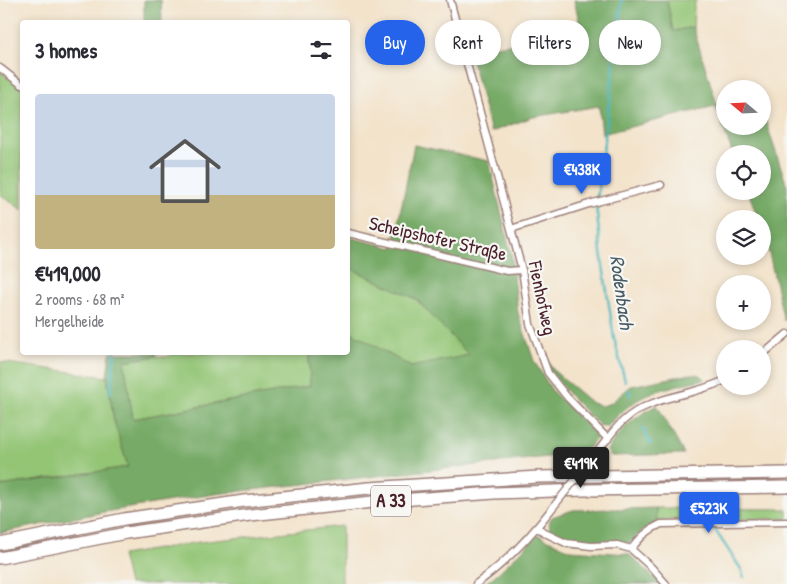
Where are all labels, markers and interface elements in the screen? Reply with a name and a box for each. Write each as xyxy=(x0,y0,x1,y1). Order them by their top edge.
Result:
chip: Buy xyxy=(365,20,425,65)
chip: Rent xyxy=(435,20,501,65)
chip: Filters xyxy=(511,20,589,65)
chip: New xyxy=(599,20,661,65)
text: 3 homes xyxy=(35,36,97,65)
icon: filters xyxy=(307,36,335,64)
north arrow xyxy=(716,80,771,135)
map controls xyxy=(716,80,771,395)
icon: home xyxy=(140,126,230,216)
button: locate xyxy=(716,145,771,200)
pin: €438K xyxy=(547,152,617,195)
text: €438K xyxy=(564,158,600,180)
street label: Scheipshofer Straße xyxy=(367,210,510,267)
button: layers xyxy=(716,210,771,265)
water label: Rodenbach xyxy=(604,253,641,332)
street label: Fienhofweg xyxy=(522,258,563,337)
text: €419,000 xyxy=(35,259,101,288)
button: + xyxy=(716,275,771,330)
text: 2 rooms · 68 m² xyxy=(35,288,124,310)
text: Mergelheide xyxy=(35,310,104,332)
button: − xyxy=(716,340,771,395)
pin: €419K xyxy=(546,446,616,489)
text: €419K xyxy=(564,452,598,474)
road number: A 33 xyxy=(371,486,411,516)
pin: €523K xyxy=(674,492,744,534)
text: €523K xyxy=(690,497,728,519)

